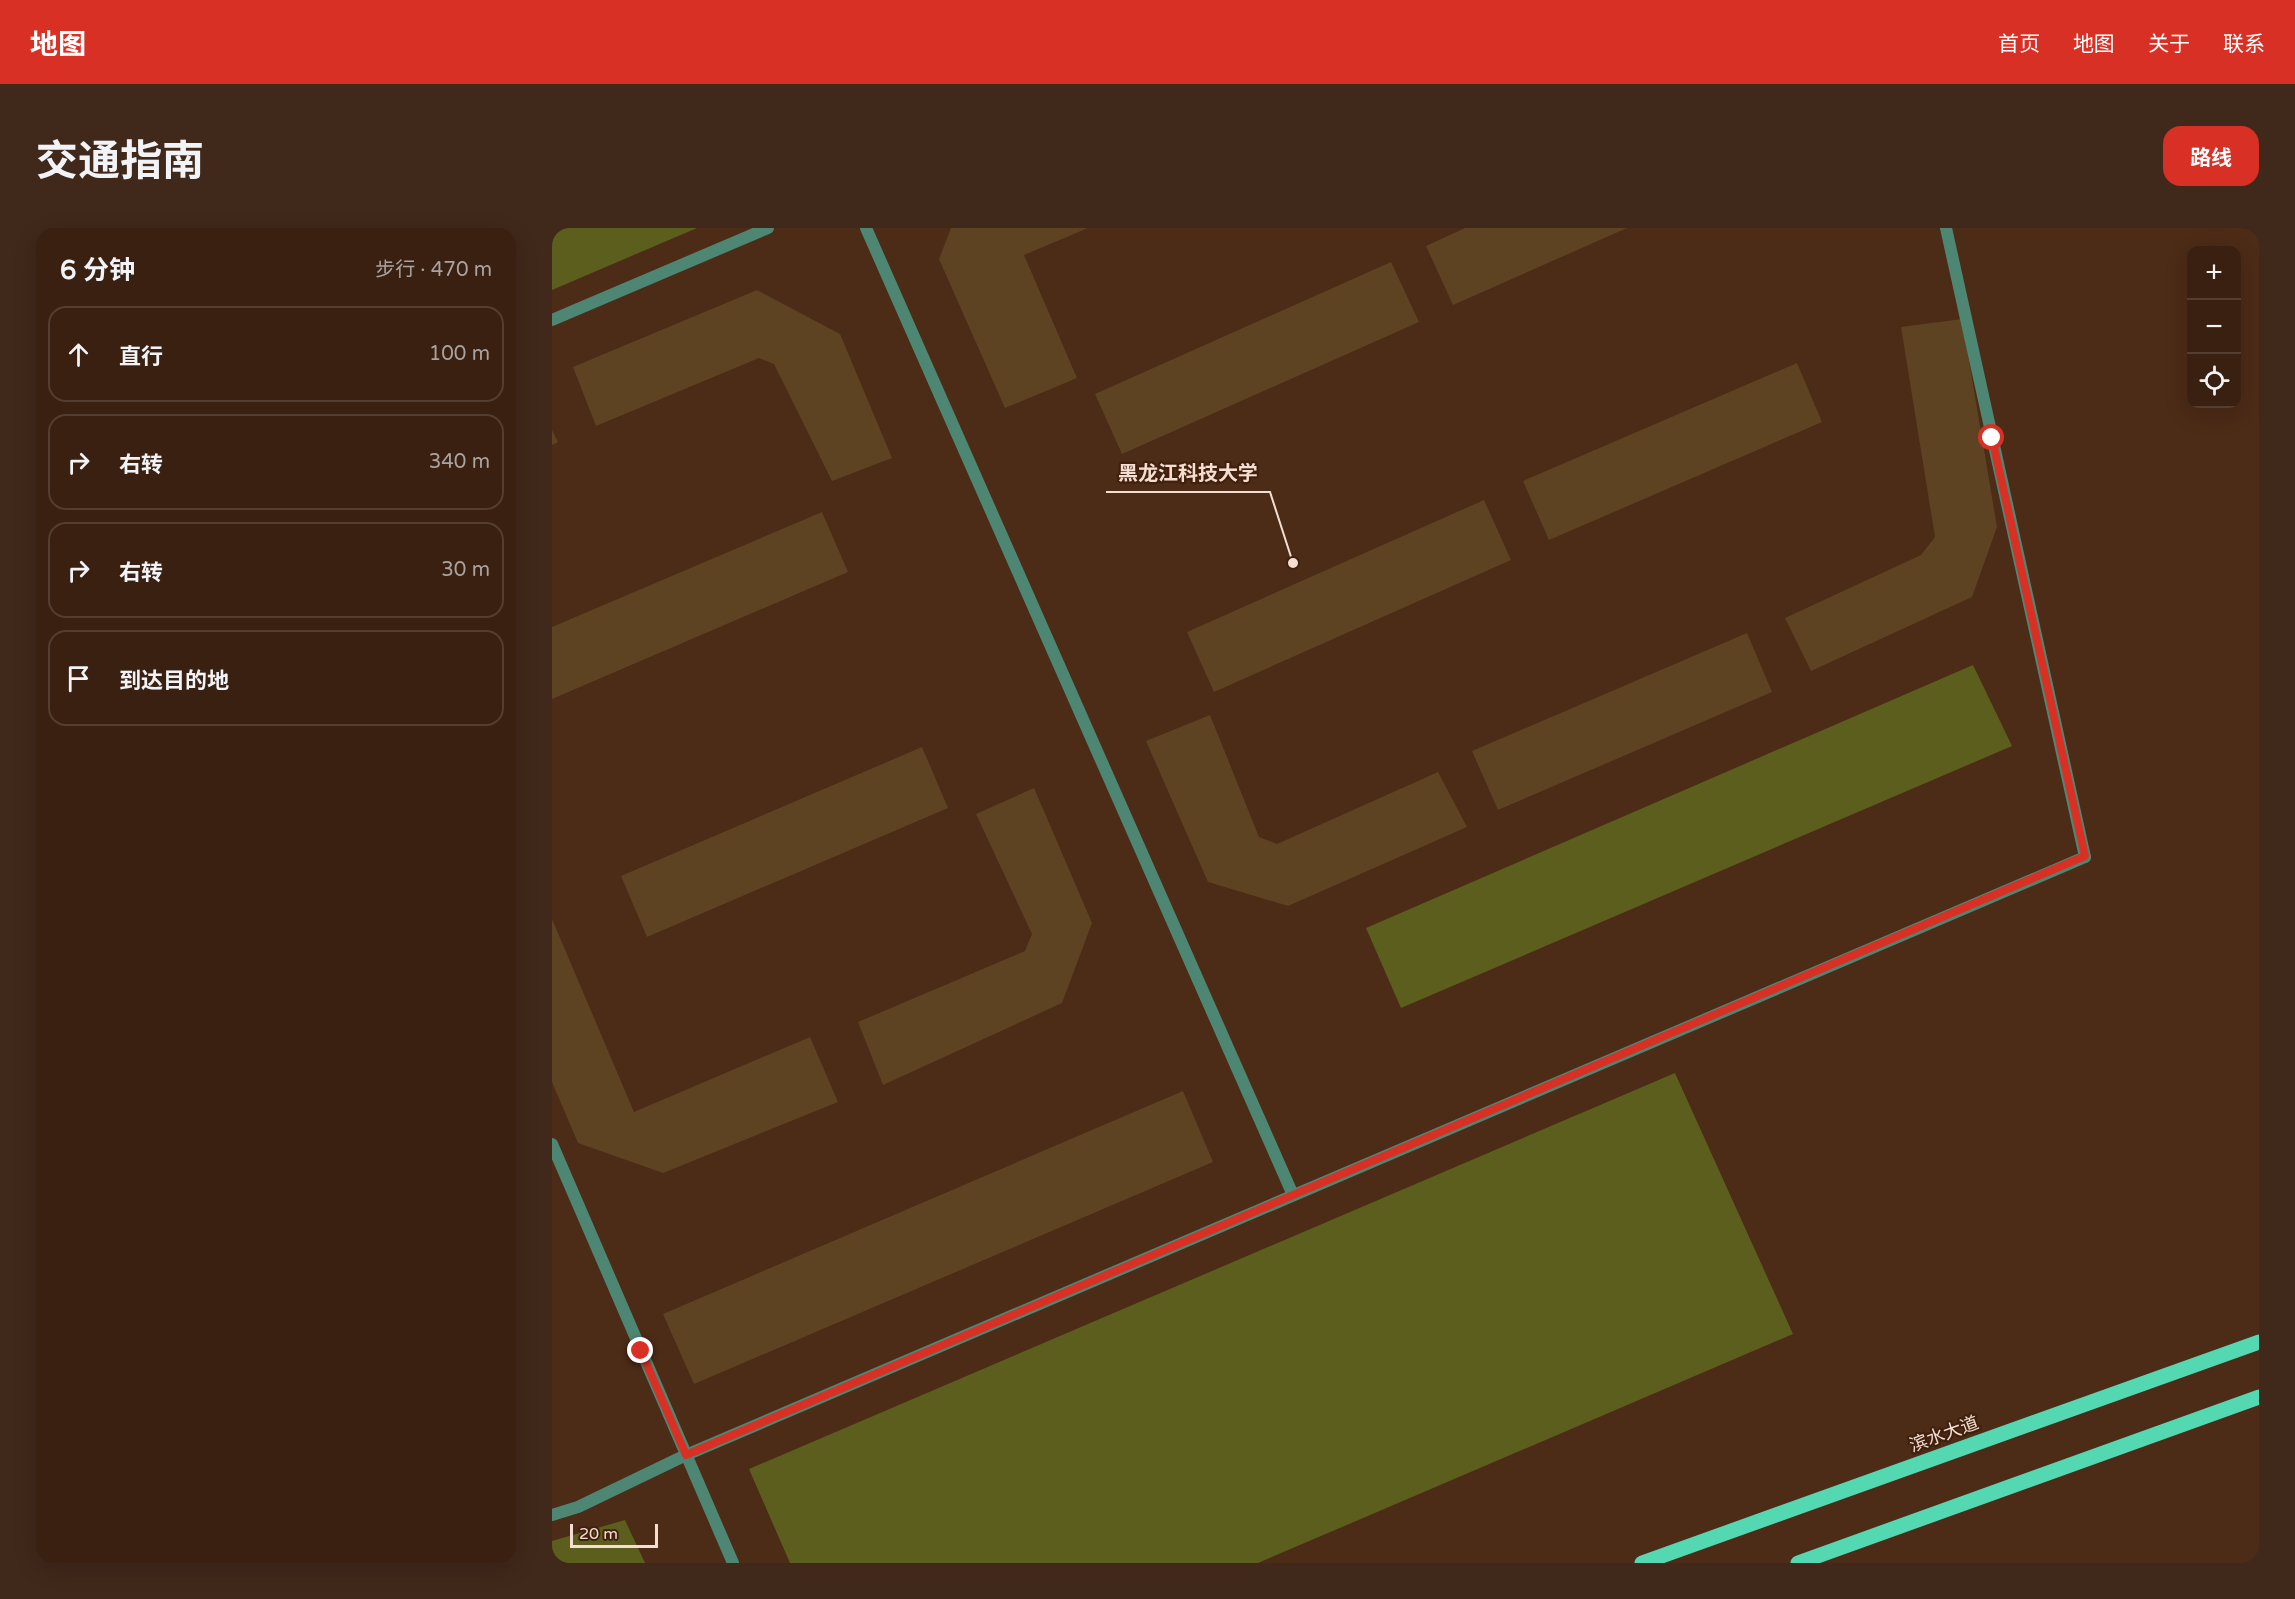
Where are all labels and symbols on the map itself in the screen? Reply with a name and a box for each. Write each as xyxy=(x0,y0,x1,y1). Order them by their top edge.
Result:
route start xyxy=(1978,424,2004,450)
callout: 黑龙江科技大学 xyxy=(1106,454,1270,492)
text: 黑龙江科技大学 xyxy=(1118,462,1258,486)
route end xyxy=(627,1337,653,1363)
street label: 滨水大道 xyxy=(1906,1411,1982,1457)
scale bar xyxy=(570,1521,658,1548)

